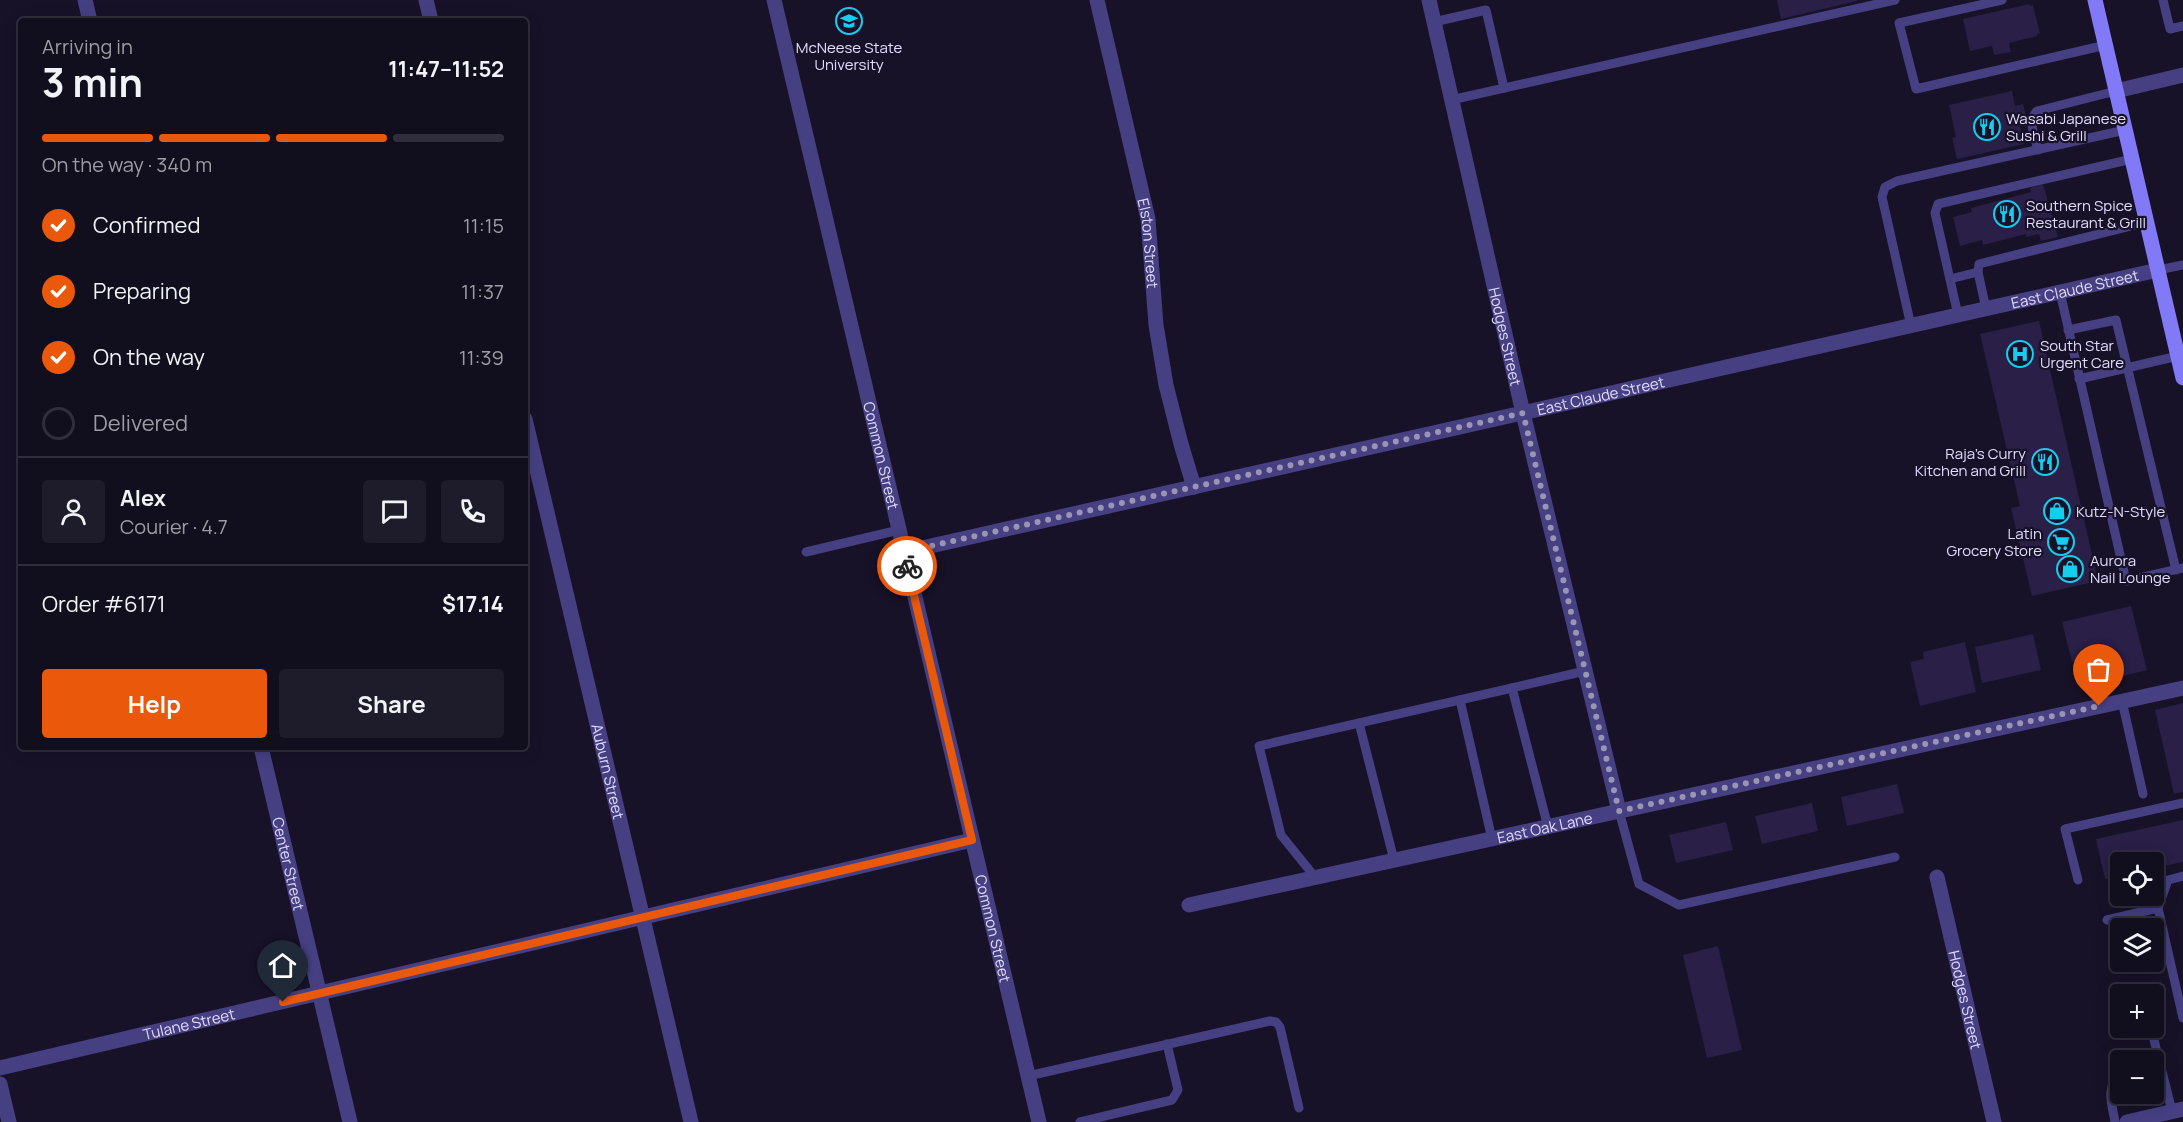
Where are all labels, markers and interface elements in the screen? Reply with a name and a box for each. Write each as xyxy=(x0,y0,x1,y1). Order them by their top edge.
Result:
school or university icon: McNeese State University xyxy=(834,6,864,36)
text: Arriving in xyxy=(42,33,133,60)
place label: McNeese State University xyxy=(796,37,902,75)
text: 11:47–11:52 xyxy=(388,54,504,84)
text: 3 min xyxy=(42,55,143,109)
place label: Wasabi Japanese Sushi & Grill xyxy=(2006,108,2126,146)
restaurant icon: Wasabi Japanese Sushi & Grill xyxy=(1972,112,2002,142)
text: On the way · 340 m xyxy=(42,151,212,178)
place label: Southern Spice Restaurant & Grill xyxy=(2026,195,2146,233)
street label: Elston Street xyxy=(1133,196,1164,289)
restaurant icon: Southern Spice Restaurant & Grill xyxy=(1992,199,2022,229)
icon: check xyxy=(42,209,75,242)
text: Confirmed xyxy=(93,210,201,240)
text: 11:15 xyxy=(463,212,504,239)
street label: East Claude Street xyxy=(2009,264,2141,313)
icon: check xyxy=(42,275,75,308)
text: Preparing xyxy=(93,276,191,306)
text: 11:37 xyxy=(461,278,504,305)
street label: Hodges Street xyxy=(1484,285,1527,388)
place label: South Star Urgent Care xyxy=(2040,335,2124,373)
hospital icon: South Star Urgent Care xyxy=(2005,339,2035,369)
icon: check xyxy=(42,341,75,374)
text: On the way xyxy=(93,342,205,372)
text: 11:39 xyxy=(459,344,504,371)
street label: East Claude Street xyxy=(1535,371,1666,420)
street label: Common Street xyxy=(859,400,904,511)
text: Delivered xyxy=(93,408,188,438)
place label: Raja's Curry Kitchen and Grill xyxy=(1915,443,2026,481)
restaurant icon: Raja's Curry Kitchen and Grill xyxy=(2030,447,2060,477)
button: person xyxy=(42,480,105,543)
button: chat xyxy=(363,480,426,543)
button: phone xyxy=(441,480,504,543)
text: Alex xyxy=(120,483,166,513)
shop icon: Kutz-N-Style xyxy=(2042,496,2072,526)
place label: Kutz-N-Style xyxy=(2076,501,2166,522)
text: Courier · 4.7 xyxy=(120,513,228,540)
place label: Latin Grocery Store xyxy=(1946,523,2042,561)
supermarket icon: Latin Grocery Store xyxy=(2046,527,2076,557)
courier xyxy=(877,536,937,596)
icon: bike xyxy=(891,550,924,583)
place label: Aurora Nail Lounge xyxy=(2090,550,2171,588)
shop icon: Aurora Nail Lounge xyxy=(2055,554,2085,584)
text: Order #6171 xyxy=(42,589,166,619)
text: $17.14 xyxy=(442,589,504,619)
pin xyxy=(2073,644,2124,706)
icon: bag xyxy=(2082,653,2115,686)
button: Help xyxy=(42,669,267,738)
button: Share xyxy=(279,669,504,738)
street label: Auburn Street xyxy=(587,721,630,821)
street label: East Oak Lane xyxy=(1495,807,1595,848)
street label: Center Street xyxy=(267,815,310,913)
map controls xyxy=(2110,852,2164,1104)
button: locate xyxy=(2110,852,2164,906)
street label: Common Street xyxy=(970,873,1016,984)
button: layers xyxy=(2110,918,2164,972)
pin xyxy=(257,940,308,1002)
street label: Hodges Street xyxy=(1944,948,1987,1051)
icon: home xyxy=(266,949,299,982)
button: + xyxy=(2110,984,2164,1038)
street label: Tulane Street xyxy=(141,1003,237,1045)
button: − xyxy=(2110,1050,2164,1104)

